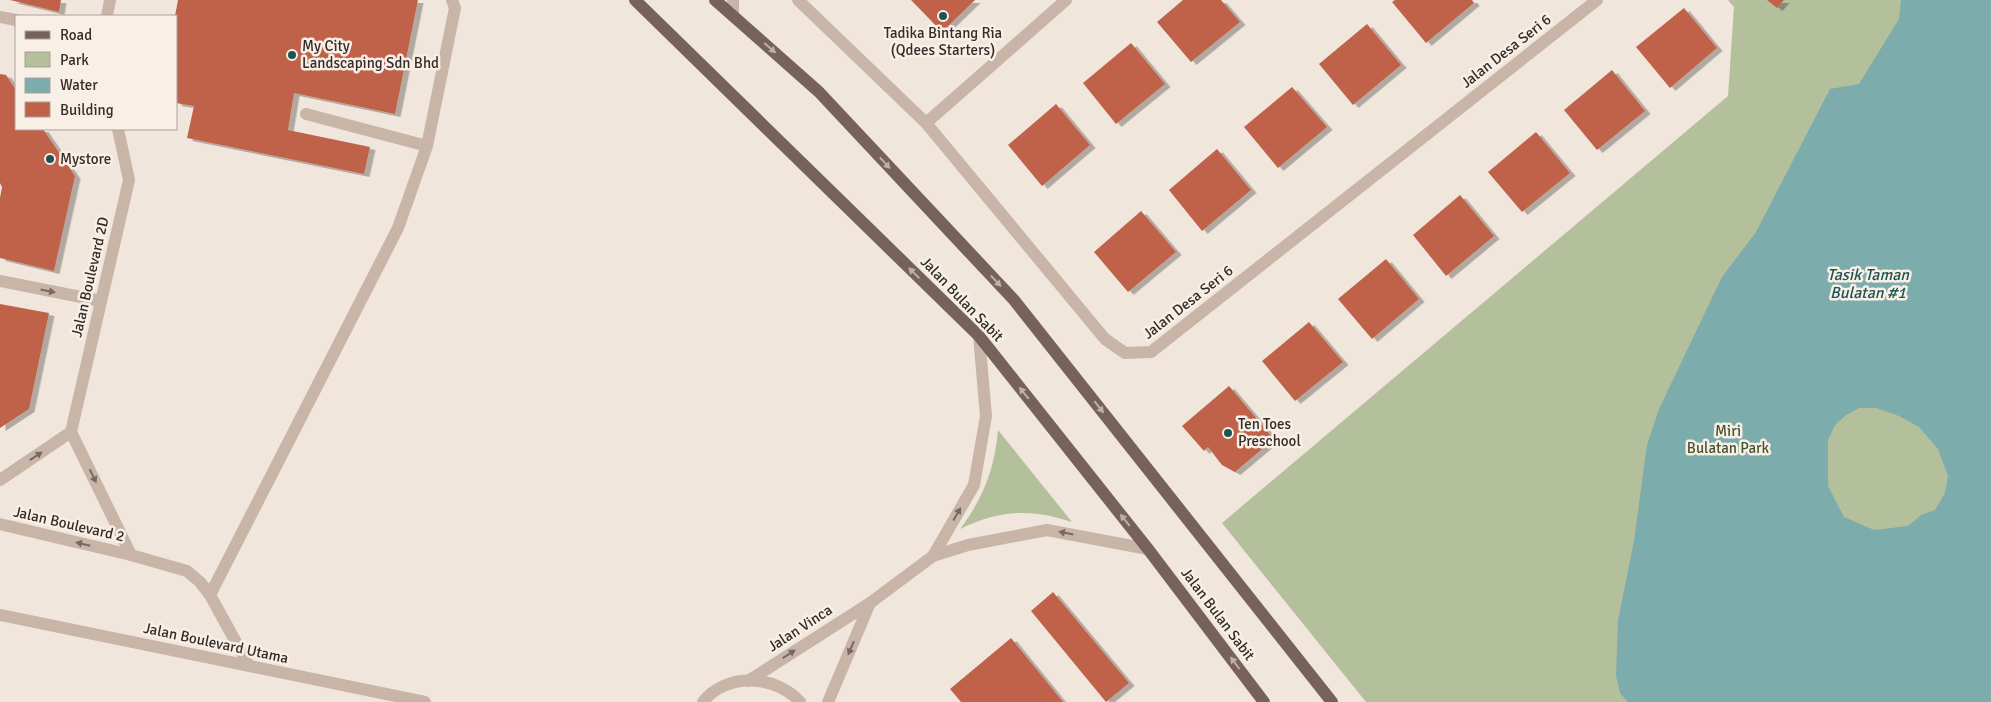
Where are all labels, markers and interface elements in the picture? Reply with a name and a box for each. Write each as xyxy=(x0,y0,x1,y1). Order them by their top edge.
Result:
marker: Tadika Bintang Ria (Qdees Starters) xyxy=(937,10,949,22)
street label: Jalan Desa Seri 6 xyxy=(1457,10,1555,92)
legend xyxy=(15,15,178,130)
place label: Tadika Bintang Ria (Qdees Starters) xyxy=(884,24,1002,59)
text: Road xyxy=(60,26,92,44)
place label: My City Landscaping Sdn Bhd xyxy=(302,37,439,72)
one-way arrow xyxy=(763,43,776,54)
marker: My City Landscaping Sdn Bhd xyxy=(286,49,298,61)
text: Park xyxy=(60,51,89,69)
text: Water xyxy=(60,76,98,94)
text: Building xyxy=(60,101,114,119)
place label: Mystore xyxy=(60,150,111,168)
marker: Mystore xyxy=(44,153,56,165)
one-way arrow xyxy=(879,156,891,168)
street label: Jalan Boulevard 2D xyxy=(67,215,113,339)
street label: Jalan Bulan Sabit xyxy=(917,253,1007,345)
street label: Jalan Desa Seri 6 xyxy=(1139,261,1237,343)
water label: Tasik Taman Bulatan #1 xyxy=(1827,265,1910,303)
one-way arrow xyxy=(909,268,921,280)
one-way arrow xyxy=(990,275,1002,287)
one-way arrow xyxy=(40,287,56,295)
one-way arrow xyxy=(1019,387,1030,400)
one-way arrow xyxy=(1093,400,1104,413)
place label: Ten Toes Preschool xyxy=(1238,415,1301,450)
park label: Miri Bulatan Park xyxy=(1687,422,1770,457)
marker: Ten Toes Preschool xyxy=(1222,427,1234,439)
one-way arrow xyxy=(29,451,42,461)
one-way arrow xyxy=(89,469,97,483)
street label: Jalan Boulevard 2 xyxy=(12,502,126,546)
one-way arrow xyxy=(953,507,962,520)
one-way arrow xyxy=(1120,514,1131,527)
one-way arrow xyxy=(1058,529,1074,537)
one-way arrow xyxy=(76,540,91,548)
street label: Jalan Bulan Sabit xyxy=(1177,564,1259,664)
street label: Jalan Vinca xyxy=(764,601,836,655)
street label: Jalan Boulevard Utama xyxy=(142,619,290,667)
one-way arrow xyxy=(846,641,854,655)
one-way arrow xyxy=(783,650,796,659)
one-way arrow xyxy=(1229,657,1240,670)

